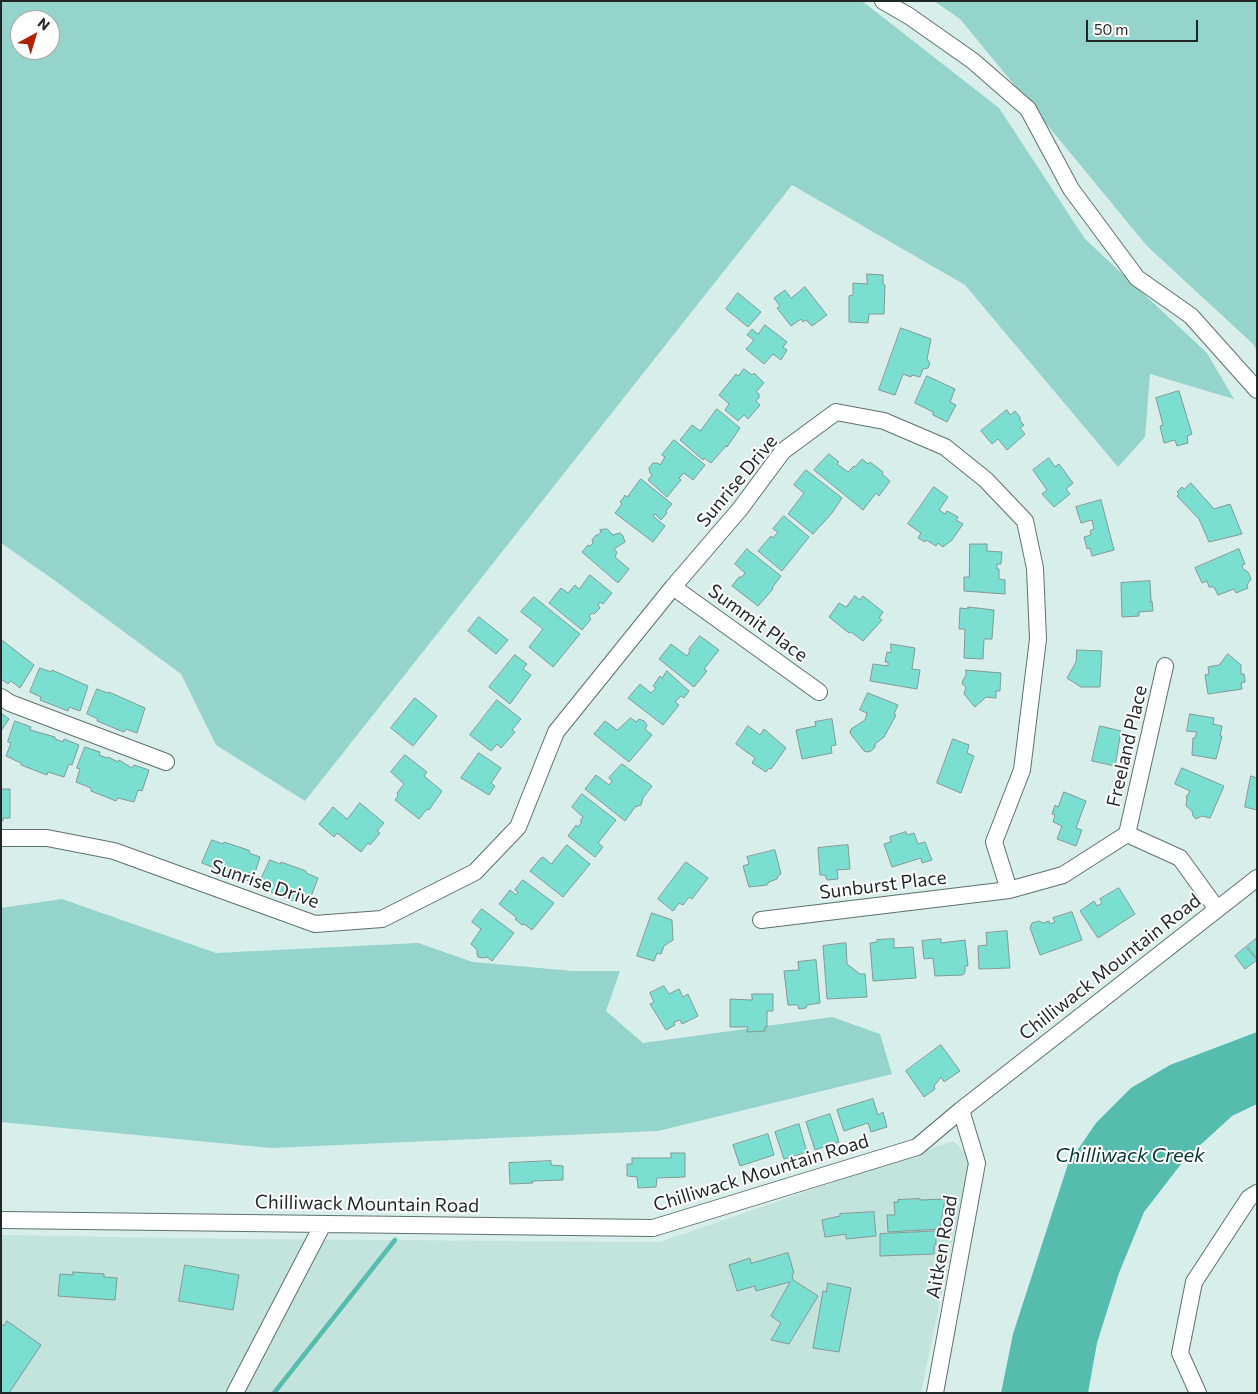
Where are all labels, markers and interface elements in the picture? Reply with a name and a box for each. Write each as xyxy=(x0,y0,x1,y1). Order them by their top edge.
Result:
north arrow xyxy=(10,10,60,60)
scale bar xyxy=(1088,10,1200,42)
text: N xyxy=(35,14,54,34)
text: 50 m xyxy=(1094,20,1128,38)
street label: Sunrise Drive xyxy=(692,430,782,532)
street label: Summit Place xyxy=(704,579,812,667)
street label: Freeland Place xyxy=(1102,683,1152,809)
street label: Sunrise Drive xyxy=(208,855,322,913)
street label: Sunburst Place xyxy=(818,866,948,904)
street label: Chilliwack Mountain Road xyxy=(1015,889,1205,1045)
street label: Chilliwack Mountain Road xyxy=(651,1129,871,1217)
water label: Chilliwack Creek xyxy=(1055,1143,1205,1167)
street label: Chilliwack Mountain Road xyxy=(255,1191,479,1217)
street label: Aitken Road xyxy=(922,1194,962,1300)

